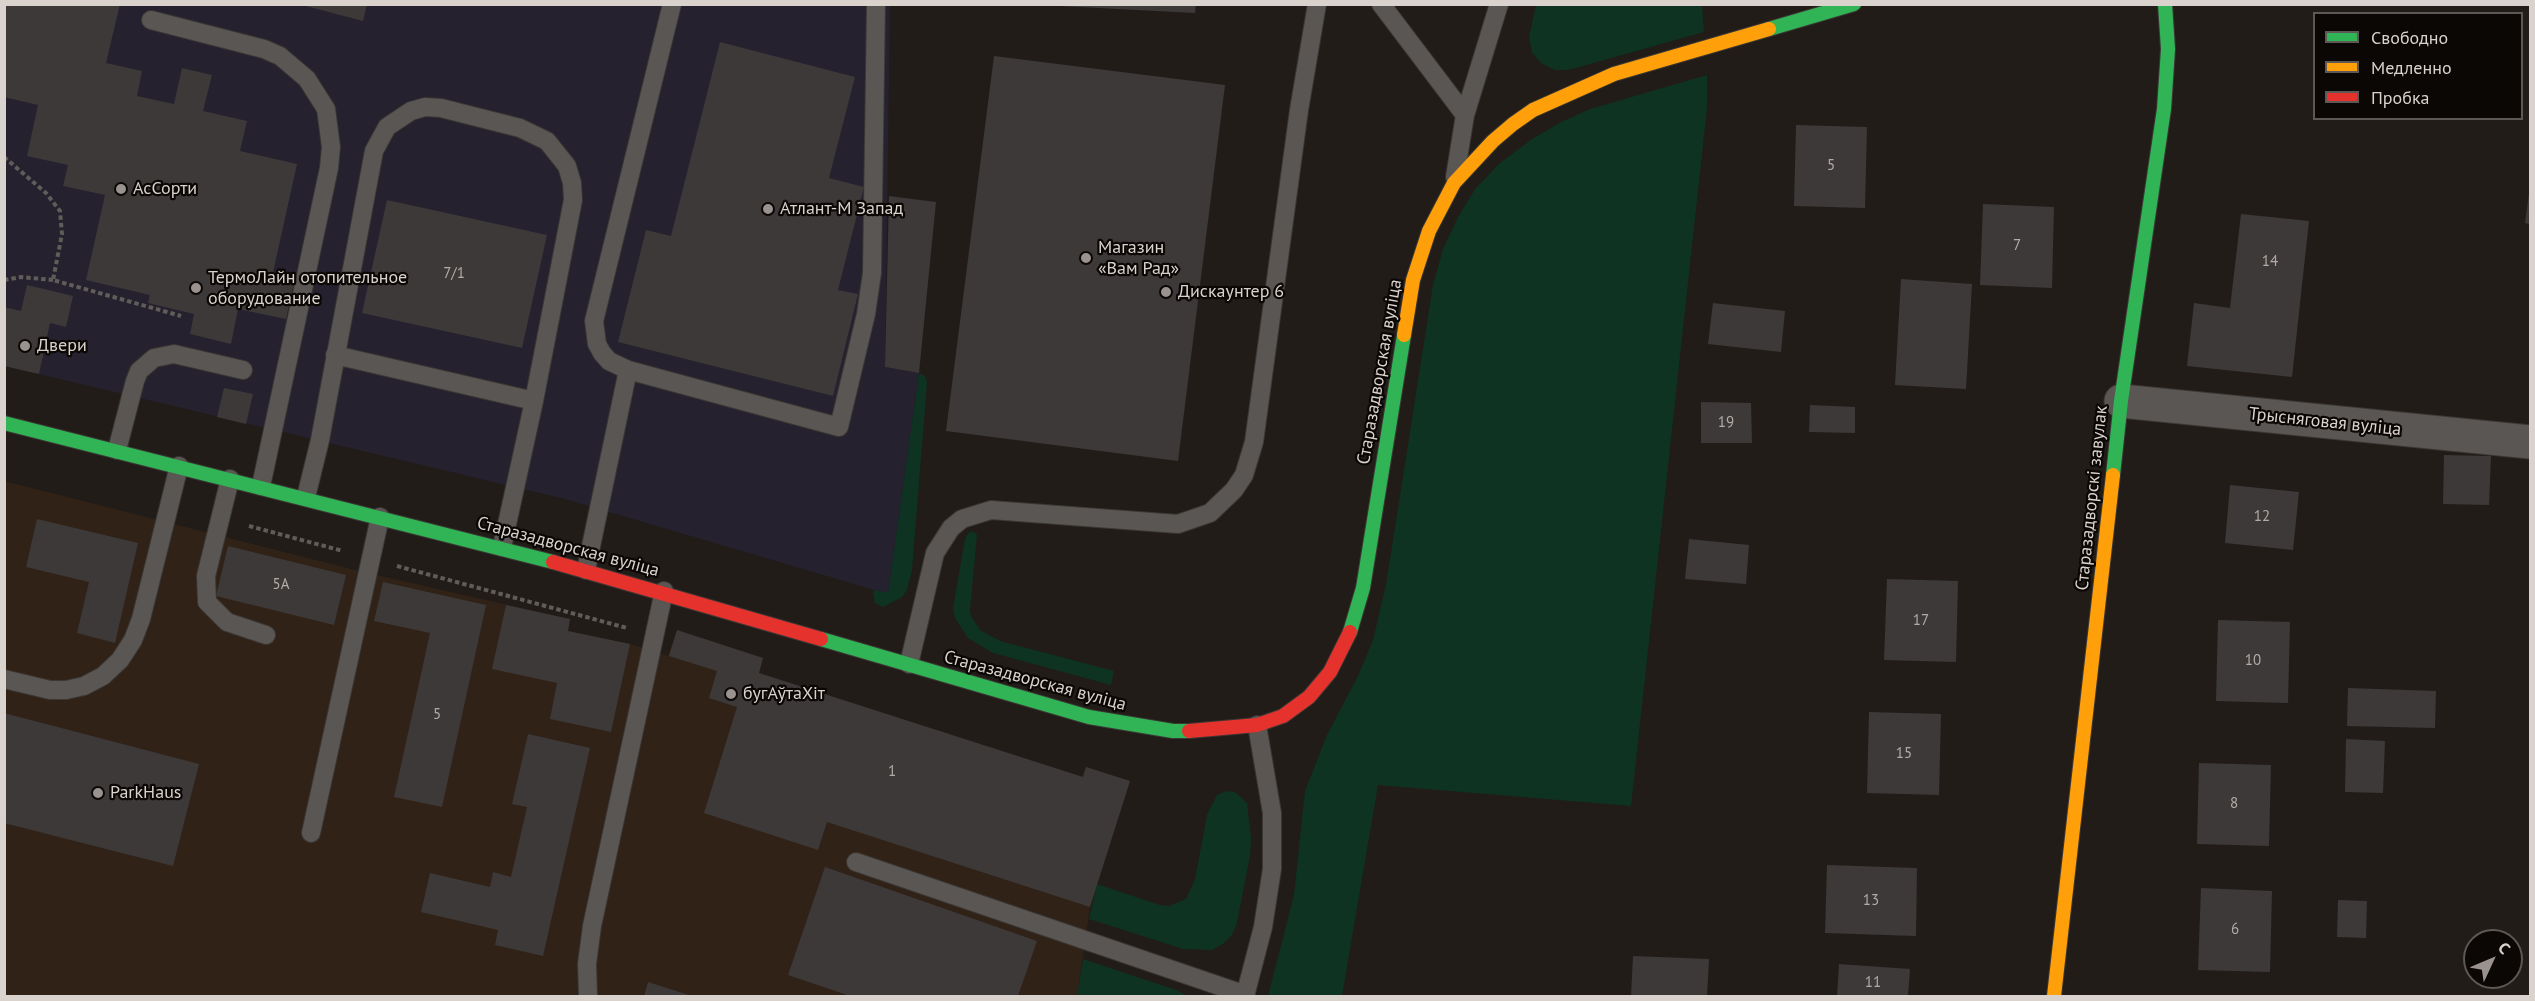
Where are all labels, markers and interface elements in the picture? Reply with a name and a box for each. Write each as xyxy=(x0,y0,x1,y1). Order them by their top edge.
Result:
legend xyxy=(2313,12,2523,120)
text: Свободно xyxy=(2371,26,2448,49)
text: Медленно xyxy=(2371,56,2452,79)
text: Пробка xyxy=(2371,86,2429,109)
house number: 5 xyxy=(1827,157,1835,175)
place label: АсСорти xyxy=(133,178,197,200)
marker: АсСорти xyxy=(114,182,128,196)
place label: Атлант-М Запад xyxy=(780,198,903,220)
marker: Атлант-М Запад xyxy=(761,202,775,216)
place label: Магазин «Вам Рад» xyxy=(1098,237,1179,280)
house number: 7 xyxy=(2013,237,2021,255)
marker: Магазин «Вам Рад» xyxy=(1079,251,1093,265)
house number: 14 xyxy=(2262,253,2278,271)
house number: 7/1 xyxy=(443,265,465,283)
place label: ТермоЛайн отопительное оборудование xyxy=(208,267,407,310)
street label: Старазадворская вуліца xyxy=(1353,278,1407,466)
marker: ТермоЛайн отопительное оборудование xyxy=(189,281,203,295)
place label: Дискаунтер 6 xyxy=(1178,281,1284,303)
marker: Дискаунтер 6 xyxy=(1159,285,1173,299)
place label: Двери xyxy=(37,335,87,357)
marker: Двери xyxy=(18,339,32,353)
street label: Трысняговая вуліца xyxy=(2248,403,2402,441)
street label: Старазадворскі завулак xyxy=(2072,404,2112,592)
house number: 19 xyxy=(1718,414,1734,432)
house number: 12 xyxy=(2254,508,2270,526)
street label: Старазадворская вуліца xyxy=(475,512,661,582)
house number: 5А xyxy=(273,576,289,594)
house number: 17 xyxy=(1913,612,1929,630)
street label: Старазадворская вуліца xyxy=(942,646,1128,716)
house number: 10 xyxy=(2245,652,2261,670)
place label: бугАўтаХіт xyxy=(743,683,825,705)
marker: бугАўтаХіт xyxy=(724,687,738,701)
house number: 5 xyxy=(433,706,441,724)
house number: 15 xyxy=(1896,745,1912,763)
house number: 1 xyxy=(888,763,896,781)
place label: ParkHaus xyxy=(110,782,181,804)
marker: ParkHaus xyxy=(91,786,105,800)
house number: 8 xyxy=(2230,795,2238,813)
house number: 13 xyxy=(1863,892,1879,910)
house number: 6 xyxy=(2231,921,2239,939)
north arrow xyxy=(2463,929,2523,989)
text: С xyxy=(2494,938,2515,958)
house number: 11 xyxy=(1865,974,1881,992)

